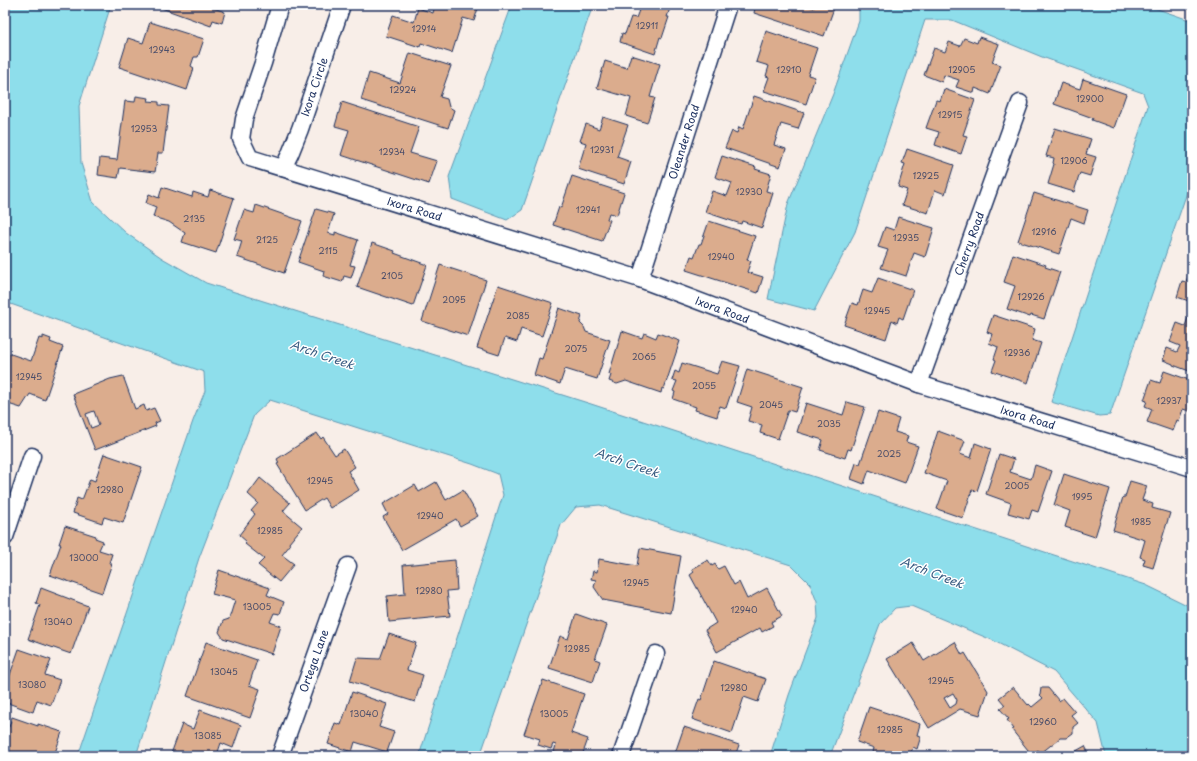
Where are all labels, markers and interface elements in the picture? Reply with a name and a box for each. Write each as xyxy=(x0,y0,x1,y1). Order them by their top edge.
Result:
house number: 12911 xyxy=(636,18,658,32)
house number: 12914 xyxy=(412,21,437,35)
house number: 12943 xyxy=(149,42,175,56)
street label: Ixora Circle xyxy=(296,55,332,119)
house number: 12910 xyxy=(776,62,802,76)
house number: 12905 xyxy=(948,62,976,76)
house number: 12924 xyxy=(390,82,416,96)
house number: 12900 xyxy=(1076,91,1104,105)
street label: Oleander Road xyxy=(664,102,704,181)
house number: 12915 xyxy=(938,107,962,121)
house number: 12953 xyxy=(131,121,157,135)
house number: 12931 xyxy=(590,142,614,156)
house number: 12934 xyxy=(379,144,405,158)
house number: 12906 xyxy=(1060,153,1088,167)
house number: 12925 xyxy=(913,168,939,182)
house number: 12930 xyxy=(736,184,763,198)
street label: Ixora Road xyxy=(385,192,444,225)
house number: 12941 xyxy=(576,202,600,216)
street label: Cherry Road xyxy=(950,209,988,278)
house number: 2135 xyxy=(183,211,205,225)
house number: 12916 xyxy=(1031,224,1057,238)
house number: 12935 xyxy=(893,230,919,244)
house number: 2125 xyxy=(256,232,278,246)
house number: 2115 xyxy=(318,243,338,257)
house number: 12940 xyxy=(707,249,735,263)
house number: 2105 xyxy=(381,268,403,282)
house number: 12926 xyxy=(1017,289,1045,303)
house number: 2095 xyxy=(442,292,466,306)
street label: Ixora Road xyxy=(693,292,752,327)
house number: 12945 xyxy=(864,303,890,317)
house number: 2085 xyxy=(506,308,530,322)
water label: Arch Creek xyxy=(288,335,357,374)
house number: 2075 xyxy=(565,341,588,355)
house number: 12936 xyxy=(1004,345,1030,359)
house number: 2065 xyxy=(632,349,656,363)
house number: 12945 xyxy=(16,369,42,383)
house number: 2055 xyxy=(692,378,716,392)
house number: 12937 xyxy=(1156,393,1182,407)
house number: 2045 xyxy=(759,397,783,411)
street label: Ixora Road xyxy=(998,400,1057,433)
house number: 2035 xyxy=(817,416,841,430)
water label: Arch Creek xyxy=(593,443,662,482)
house number: 2025 xyxy=(877,446,901,460)
house number: 12945 xyxy=(307,473,333,487)
house number: 2005 xyxy=(1005,478,1030,492)
house number: 12980 xyxy=(96,482,124,496)
house number: 1995 xyxy=(1072,489,1092,503)
house number: 12940 xyxy=(416,508,444,522)
house number: 1985 xyxy=(1131,514,1151,528)
house number: 12985 xyxy=(257,523,283,537)
house number: 13000 xyxy=(69,550,99,564)
water label: Arch Creek xyxy=(898,552,967,593)
house number: 12945 xyxy=(623,575,649,589)
house number: 12980 xyxy=(415,583,443,597)
house number: 13005 xyxy=(243,599,272,613)
house number: 12940 xyxy=(730,602,758,616)
house number: 13040 xyxy=(44,614,73,628)
street label: Ortega Lane xyxy=(294,627,333,695)
house number: 12985 xyxy=(564,641,590,655)
house number: 13045 xyxy=(210,664,238,678)
house number: 12945 xyxy=(928,673,954,687)
house number: 13080 xyxy=(18,677,46,691)
house number: 12980 xyxy=(720,680,748,694)
house number: 13040 xyxy=(350,706,379,720)
house number: 13005 xyxy=(540,706,569,720)
house number: 12960 xyxy=(1029,714,1057,728)
house number: 12985 xyxy=(877,722,903,736)
house number: 13085 xyxy=(194,728,222,742)

